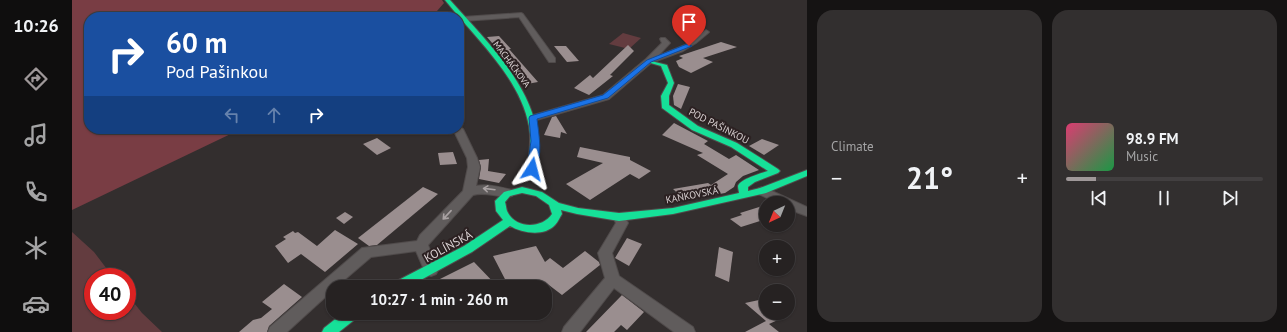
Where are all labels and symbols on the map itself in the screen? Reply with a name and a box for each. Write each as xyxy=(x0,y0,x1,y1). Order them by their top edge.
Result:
pin xyxy=(672,5,706,46)
street label: MACHÁČKOVA xyxy=(491,39,533,90)
street label: POD PAŠINKOU xyxy=(687,105,751,147)
position arrow xyxy=(511,148,553,190)
street label: KAŇKOVSKÁ xyxy=(665,184,719,206)
one-way arrow xyxy=(483,186,496,193)
north arrow xyxy=(759,196,795,232)
one-way arrow xyxy=(442,210,452,220)
street label: KOLÍNSKÁ xyxy=(421,227,475,265)
speed limit sign: 40 xyxy=(84,268,136,320)

